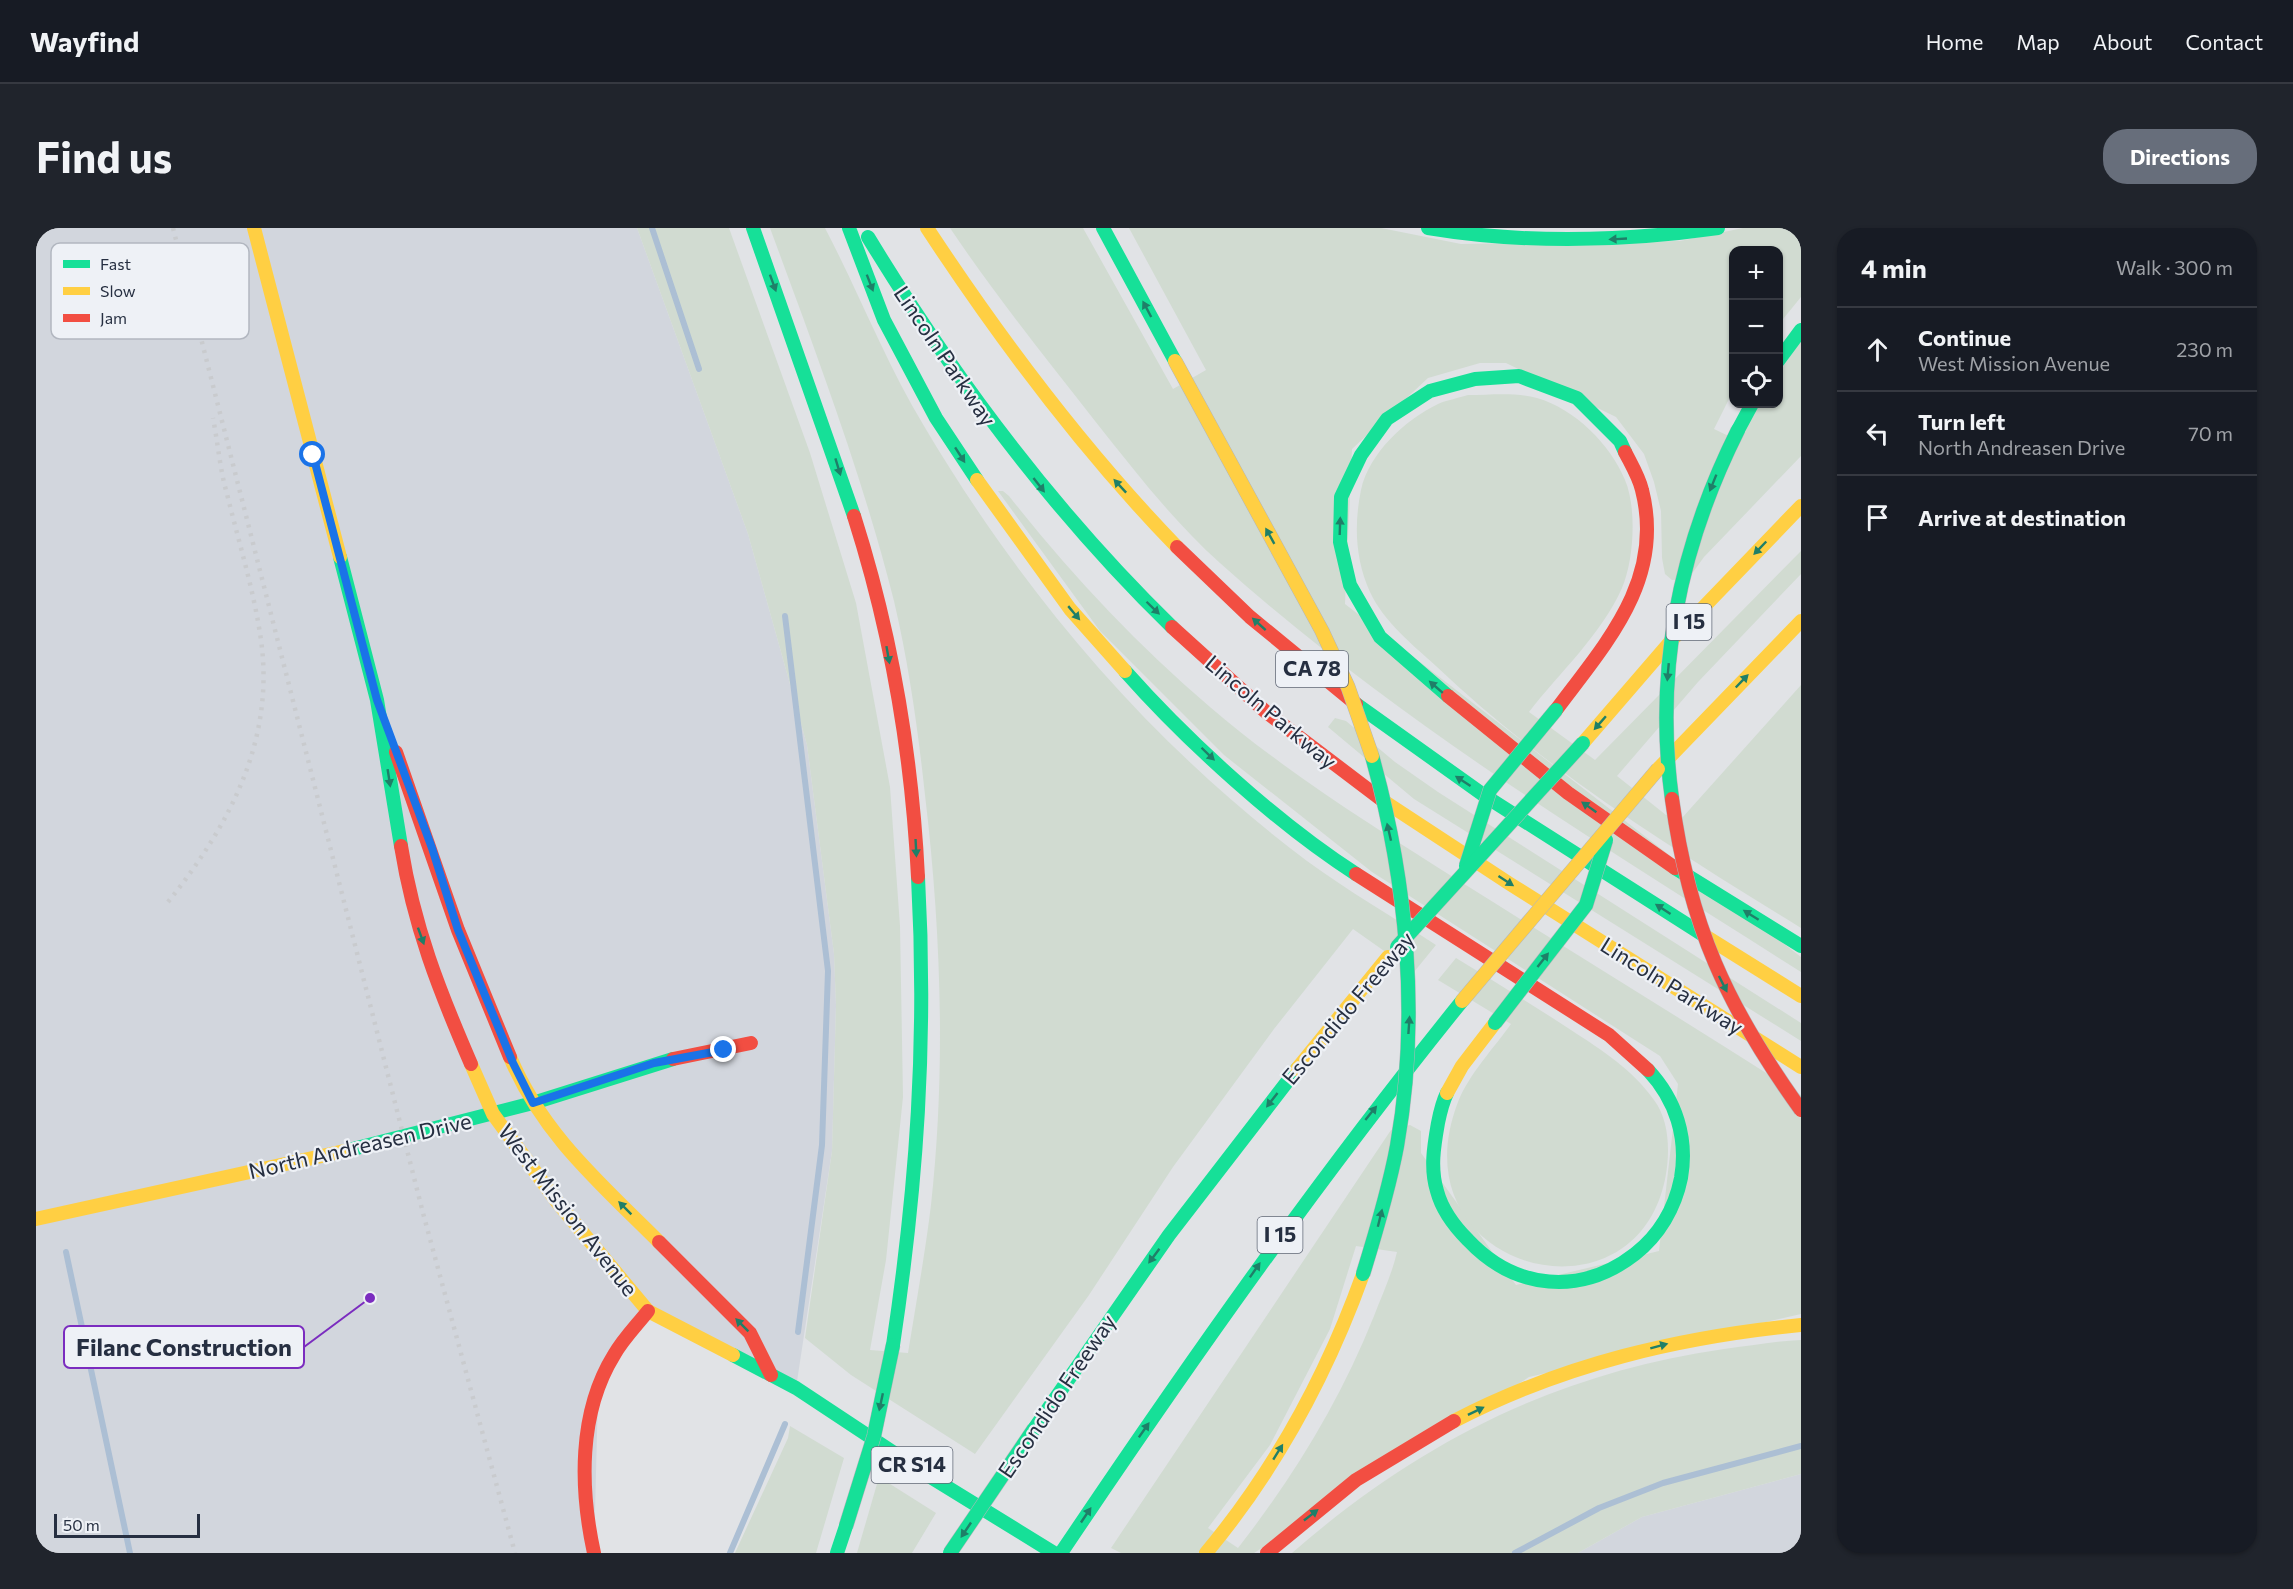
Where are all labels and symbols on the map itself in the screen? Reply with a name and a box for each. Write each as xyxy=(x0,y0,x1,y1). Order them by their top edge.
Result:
one-way arrow xyxy=(1608,235,1627,244)
legend xyxy=(51,243,249,339)
text: Fast xyxy=(100,254,131,273)
one-way arrow xyxy=(768,274,778,292)
one-way arrow xyxy=(865,274,875,292)
street label: Lincoln Parkway xyxy=(889,280,1002,431)
text: Slow xyxy=(100,281,136,300)
one-way arrow xyxy=(1142,301,1152,318)
text: Jam xyxy=(100,308,127,327)
route start xyxy=(299,441,325,467)
one-way arrow xyxy=(954,447,965,463)
one-way arrow xyxy=(834,458,843,476)
one-way arrow xyxy=(1708,474,1717,492)
one-way arrow xyxy=(1032,477,1045,493)
one-way arrow xyxy=(1114,480,1128,494)
one-way arrow xyxy=(1336,516,1345,535)
one-way arrow xyxy=(1265,527,1275,544)
one-way arrow xyxy=(1753,540,1767,555)
one-way arrow xyxy=(1146,601,1161,615)
road number: I 15 xyxy=(1666,604,1712,640)
one-way arrow xyxy=(1067,605,1080,620)
one-way arrow xyxy=(1251,617,1266,631)
one-way arrow xyxy=(884,646,893,665)
street label: Lincoln Parkway xyxy=(1200,649,1343,774)
road number: CA 78 xyxy=(1276,651,1348,687)
one-way arrow xyxy=(1664,662,1673,681)
one-way arrow xyxy=(1734,674,1748,688)
one-way arrow xyxy=(1429,681,1444,694)
one-way arrow xyxy=(1594,715,1607,730)
one-way arrow xyxy=(1201,747,1215,761)
one-way arrow xyxy=(385,769,394,788)
one-way arrow xyxy=(1455,775,1471,786)
one-way arrow xyxy=(1580,802,1597,813)
one-way arrow xyxy=(1384,822,1394,841)
one-way arrow xyxy=(912,838,921,857)
one-way arrow xyxy=(1498,875,1514,886)
one-way arrow xyxy=(1655,903,1671,914)
one-way arrow xyxy=(1743,910,1759,921)
street label: Escondido Freeway xyxy=(1276,926,1420,1090)
one-way arrow xyxy=(416,928,426,946)
street label: Lincoln Parkway xyxy=(1596,931,1749,1040)
one-way arrow xyxy=(1537,952,1550,968)
one-way arrow xyxy=(1718,975,1728,993)
one-way arrow xyxy=(1404,1016,1413,1035)
route end xyxy=(710,1036,736,1062)
one-way arrow xyxy=(1266,1093,1278,1108)
one-way arrow xyxy=(1364,1106,1377,1121)
street label: North Andreasen Drive xyxy=(246,1107,474,1184)
street label: West Mission Avenue xyxy=(493,1118,644,1301)
one-way arrow xyxy=(619,1202,633,1216)
one-way arrow xyxy=(1376,1208,1386,1227)
road number: I 15 xyxy=(1258,1217,1302,1253)
one-way arrow xyxy=(1148,1247,1160,1263)
one-way arrow xyxy=(1249,1262,1261,1278)
street label: Escondido Freeway xyxy=(992,1309,1121,1483)
one-way arrow xyxy=(735,1318,749,1332)
callout: Filanc Construction xyxy=(64,1326,304,1368)
text: Filanc Construction xyxy=(76,1332,292,1361)
one-way arrow xyxy=(1650,1341,1668,1350)
one-way arrow xyxy=(876,1393,886,1411)
one-way arrow xyxy=(1468,1406,1485,1416)
one-way arrow xyxy=(1138,1422,1150,1438)
one-way arrow xyxy=(1272,1444,1283,1460)
road number: CR S14 xyxy=(872,1447,952,1483)
one-way arrow xyxy=(1080,1507,1091,1524)
one-way arrow xyxy=(1304,1509,1319,1521)
scale bar xyxy=(54,1511,200,1538)
one-way arrow xyxy=(961,1522,972,1538)

